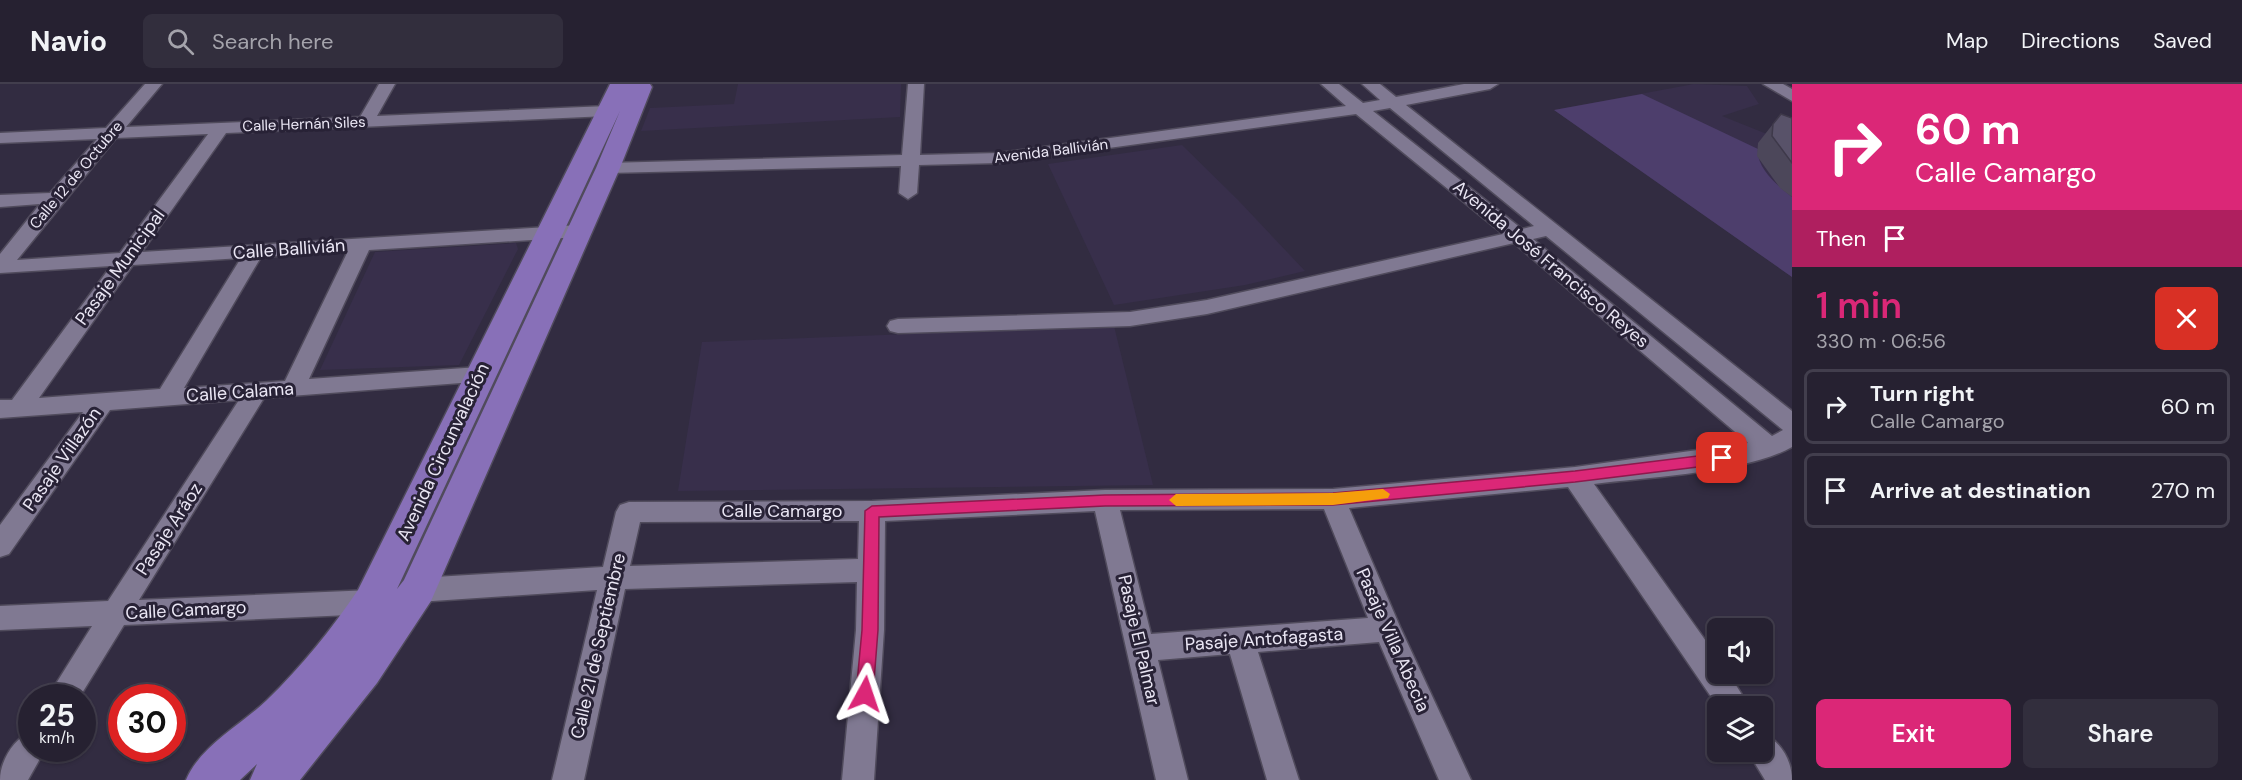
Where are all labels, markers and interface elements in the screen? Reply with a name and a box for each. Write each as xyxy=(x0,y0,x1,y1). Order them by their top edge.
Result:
search box xyxy=(143,14,563,68)
text: Navio xyxy=(30,23,107,60)
icon: search xyxy=(164,25,197,58)
text: Search here xyxy=(212,27,333,56)
text: Map xyxy=(1946,27,1988,55)
text: Directions xyxy=(2021,27,2120,55)
text: Saved xyxy=(2153,27,2212,55)
text: 60 m xyxy=(1915,102,2021,157)
icon: right xyxy=(1816,108,1894,186)
street label: Calle Hernán Siles xyxy=(242,112,366,136)
street label: Calle 12 de Octubre xyxy=(25,117,127,233)
street label: Avenida Ballivián xyxy=(993,134,1109,168)
text: Calle Camargo xyxy=(1915,155,2097,190)
street label: Avenida José Francisco Reyes xyxy=(1448,175,1654,353)
street label: Pasaje Municipal xyxy=(70,204,170,330)
icon: arrive xyxy=(1878,222,1911,255)
text: Then xyxy=(1816,224,1866,253)
street label: Calle Ballivián xyxy=(232,233,346,265)
text: 1 min xyxy=(1816,282,1902,329)
button: close xyxy=(2155,287,2218,350)
text: 330 m · 06:56 xyxy=(1816,328,1946,354)
street label: Avenida Circunvalación xyxy=(391,359,495,545)
street label: Calle Calama xyxy=(185,376,295,408)
text: Turn right xyxy=(1870,379,1975,408)
icon: right xyxy=(1819,390,1852,423)
text: 60 m xyxy=(2161,392,2215,421)
street label: Pasaje Villazón xyxy=(17,402,107,516)
text: Calle Camargo xyxy=(1870,408,2005,434)
pin xyxy=(1696,432,1747,483)
icon: arrive xyxy=(1705,441,1738,474)
icon: arrive xyxy=(1819,474,1852,507)
text: Arrive at destination xyxy=(1870,476,2091,505)
text: 270 m xyxy=(2151,476,2215,505)
street label: Pasaje Aráoz xyxy=(130,478,208,580)
street label: Calle Camargo xyxy=(721,499,843,523)
street label: Calle 21 de Septiembre xyxy=(565,551,631,741)
street label: Pasaje Villa Abecia xyxy=(1351,564,1435,716)
street label: Pasaje El Palmar xyxy=(1112,572,1166,708)
street label: Calle Camargo xyxy=(125,595,247,625)
map controls xyxy=(1707,618,1773,762)
button: sound xyxy=(1707,618,1773,684)
street label: Pasaje Antofagasta xyxy=(1184,621,1344,657)
position arrow xyxy=(833,662,897,726)
speed limit sign: 30 xyxy=(108,684,186,762)
text: 25 xyxy=(39,696,75,735)
button: layers xyxy=(1707,696,1773,762)
button: Exit xyxy=(1816,699,2011,768)
button: Share xyxy=(2023,699,2218,768)
text: km/h xyxy=(39,728,75,748)

